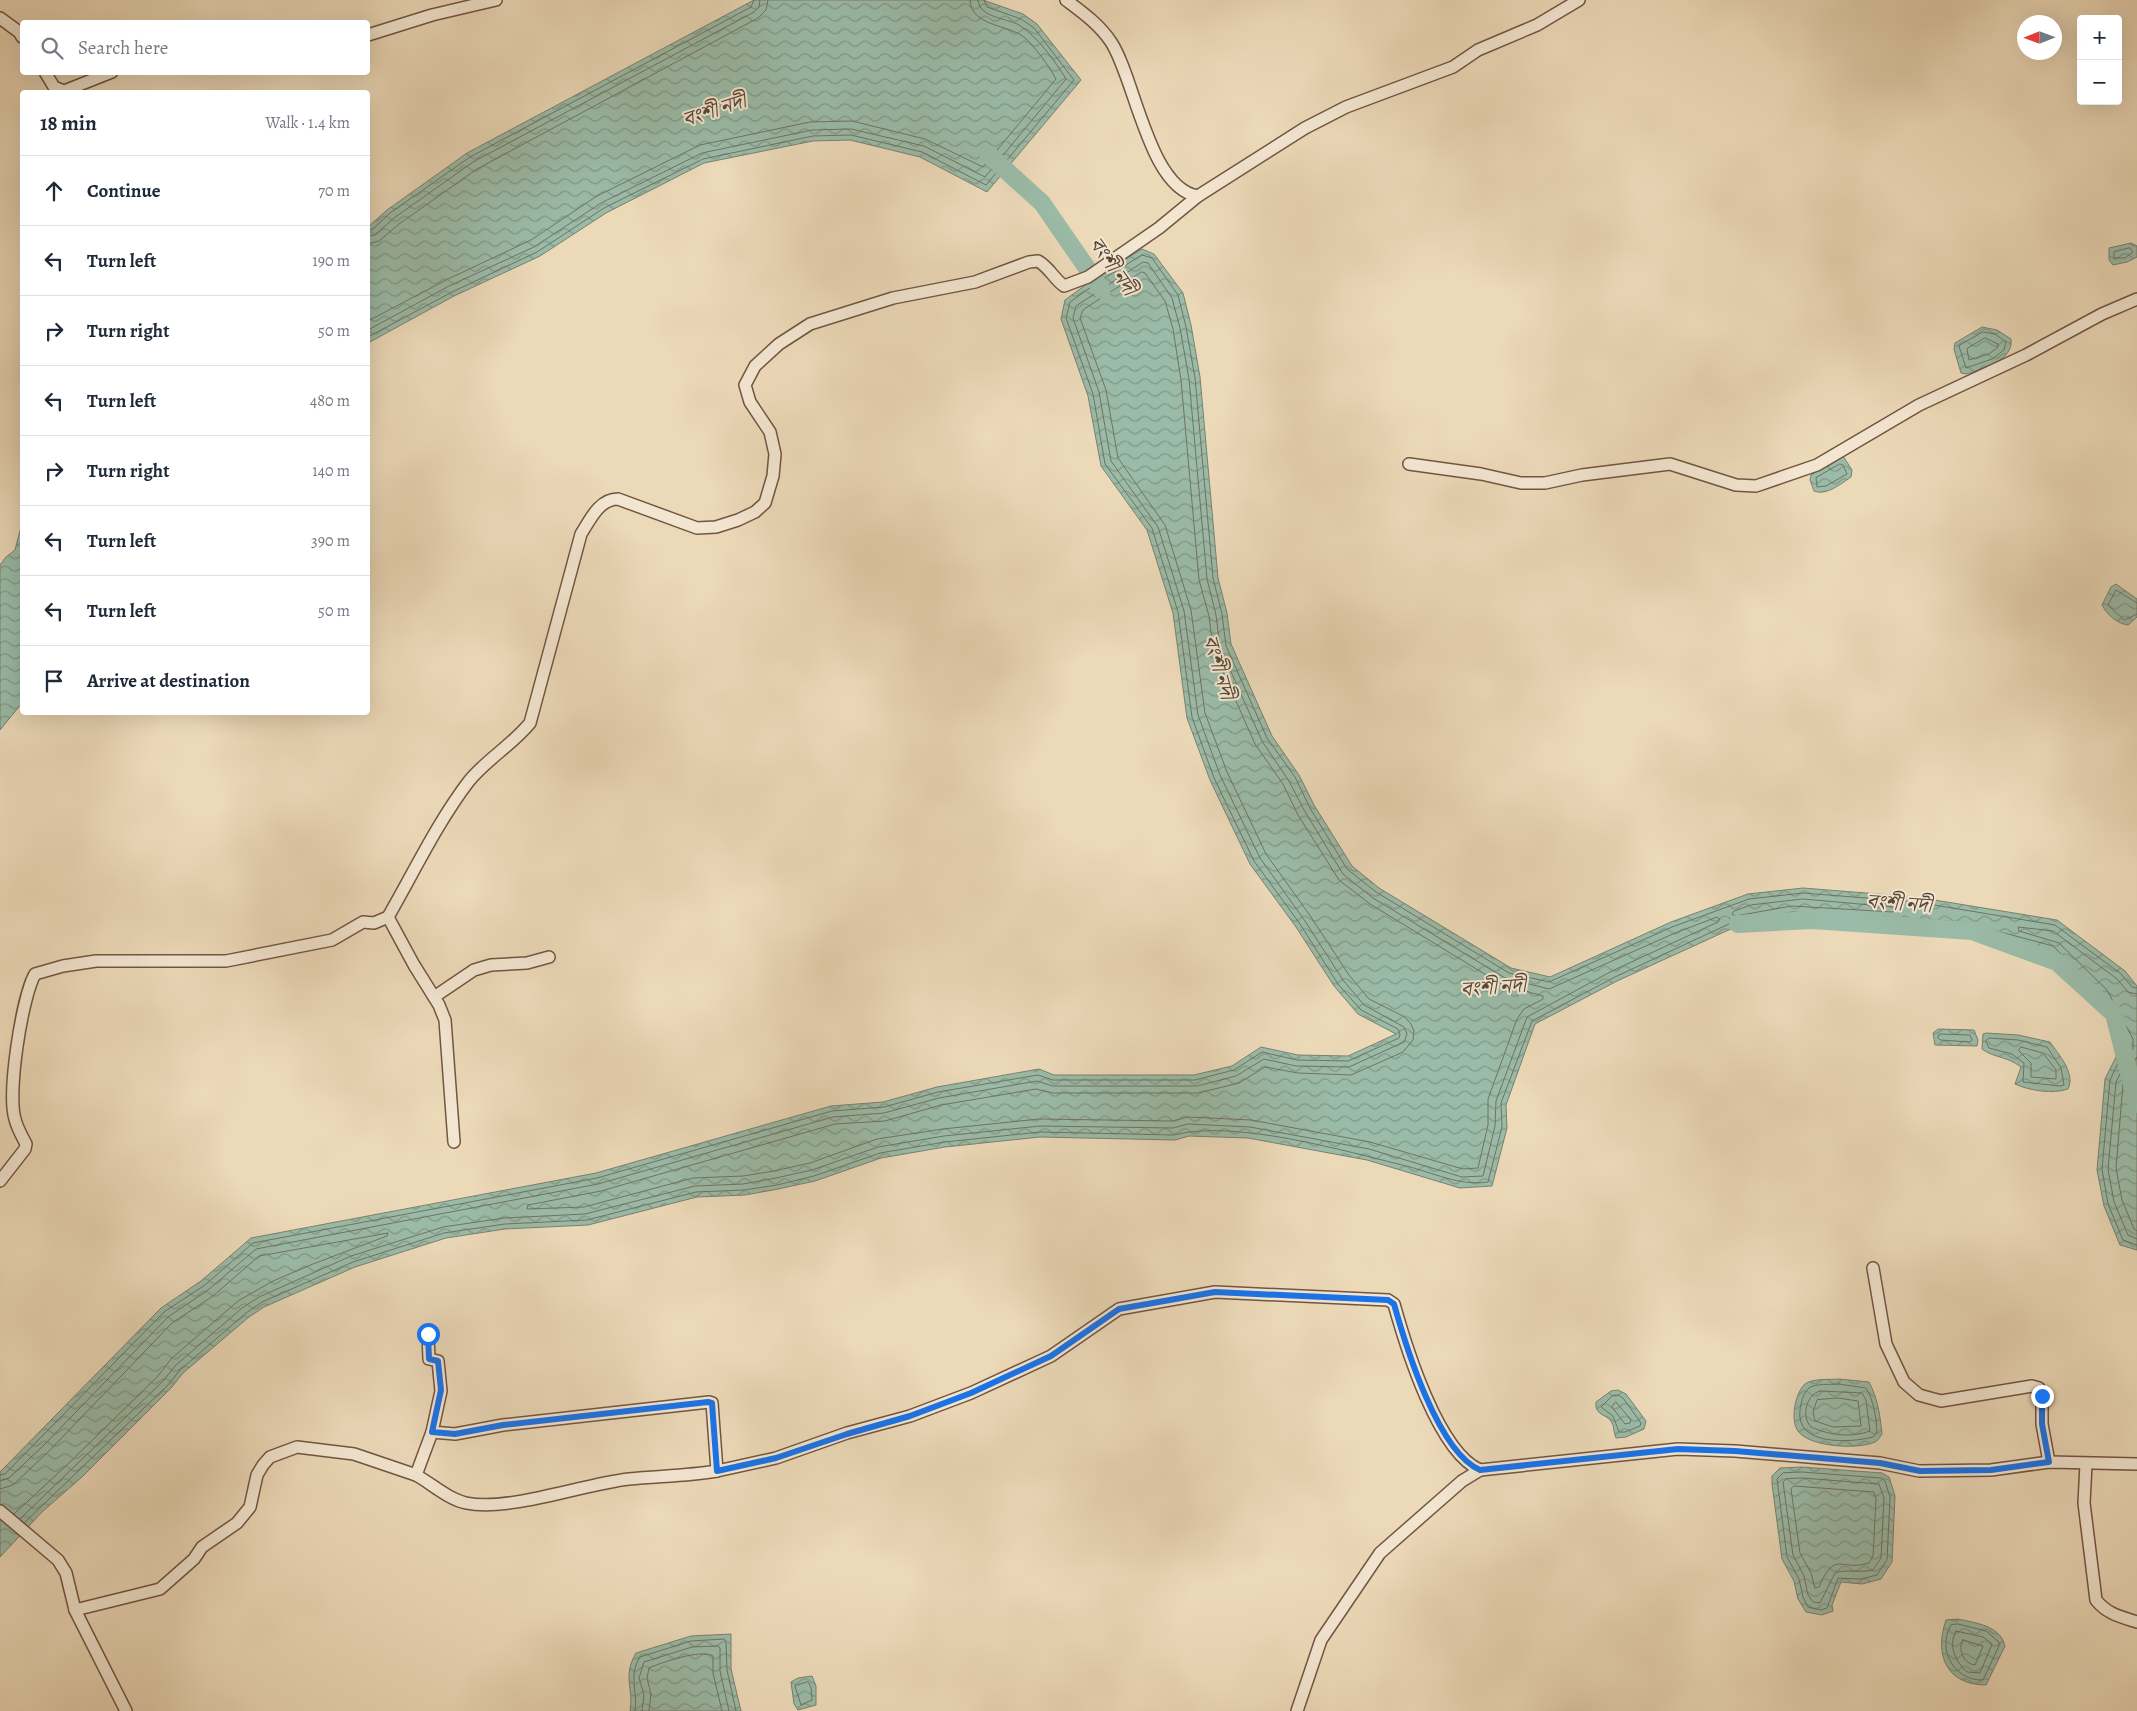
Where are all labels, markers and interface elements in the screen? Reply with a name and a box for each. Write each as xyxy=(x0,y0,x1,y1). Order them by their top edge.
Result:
north arrow xyxy=(2017,15,2062,60)
map controls xyxy=(2077,15,2122,105)
button: + xyxy=(2077,15,2122,60)
search box xyxy=(20,20,370,75)
icon: search xyxy=(38,34,66,62)
text: Search here xyxy=(78,35,168,61)
button: − xyxy=(2077,60,2122,105)
water label: বংশী নদী xyxy=(679,86,752,133)
text: 18 min xyxy=(40,109,97,137)
text: Walk · 1.4 km xyxy=(266,112,350,134)
icon: ahead xyxy=(40,177,68,205)
text: Continue xyxy=(87,178,161,204)
text: 70 m xyxy=(318,180,350,202)
water label: বংশী নদী xyxy=(1083,231,1145,303)
icon: left xyxy=(40,247,68,275)
text: Turn left xyxy=(87,248,156,274)
text: 190 m xyxy=(312,250,350,272)
icon: right xyxy=(40,317,68,345)
text: Turn right xyxy=(87,318,169,344)
text: 50 m xyxy=(318,320,350,342)
icon: left xyxy=(40,387,68,415)
text: Turn left xyxy=(87,388,156,414)
text: 480 m xyxy=(310,390,350,412)
icon: right xyxy=(40,457,68,485)
text: Turn right xyxy=(87,458,169,484)
text: 140 m xyxy=(312,460,350,482)
icon: left xyxy=(40,527,68,555)
text: Turn left xyxy=(87,528,156,554)
text: 390 m xyxy=(311,530,350,552)
icon: left xyxy=(40,597,68,625)
text: Turn left xyxy=(87,598,156,624)
text: 50 m xyxy=(318,600,350,622)
water label: বংশী নদী xyxy=(1197,632,1242,705)
icon: arrive xyxy=(40,667,68,695)
text: Arrive at destination xyxy=(87,668,250,694)
water label: বংশী নদী xyxy=(1866,887,1935,919)
water label: বংশী নদী xyxy=(1460,971,1529,1003)
route start xyxy=(417,1323,440,1346)
route end xyxy=(2031,1385,2054,1408)

